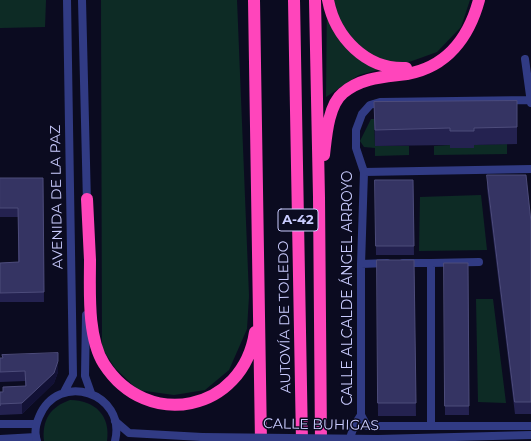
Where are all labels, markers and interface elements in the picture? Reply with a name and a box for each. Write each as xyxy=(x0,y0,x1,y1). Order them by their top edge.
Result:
street label: AVENIDA DE LA PAZ xyxy=(47,125,67,269)
street label: CALLE ALCALDE ÁNGEL ARROYO xyxy=(340,170,356,406)
road number: A-42 xyxy=(278,209,318,231)
street label: AUTOVÍA DE TOLEDO xyxy=(275,241,295,393)
street label: CALLE BUHIGAS xyxy=(263,416,379,434)

